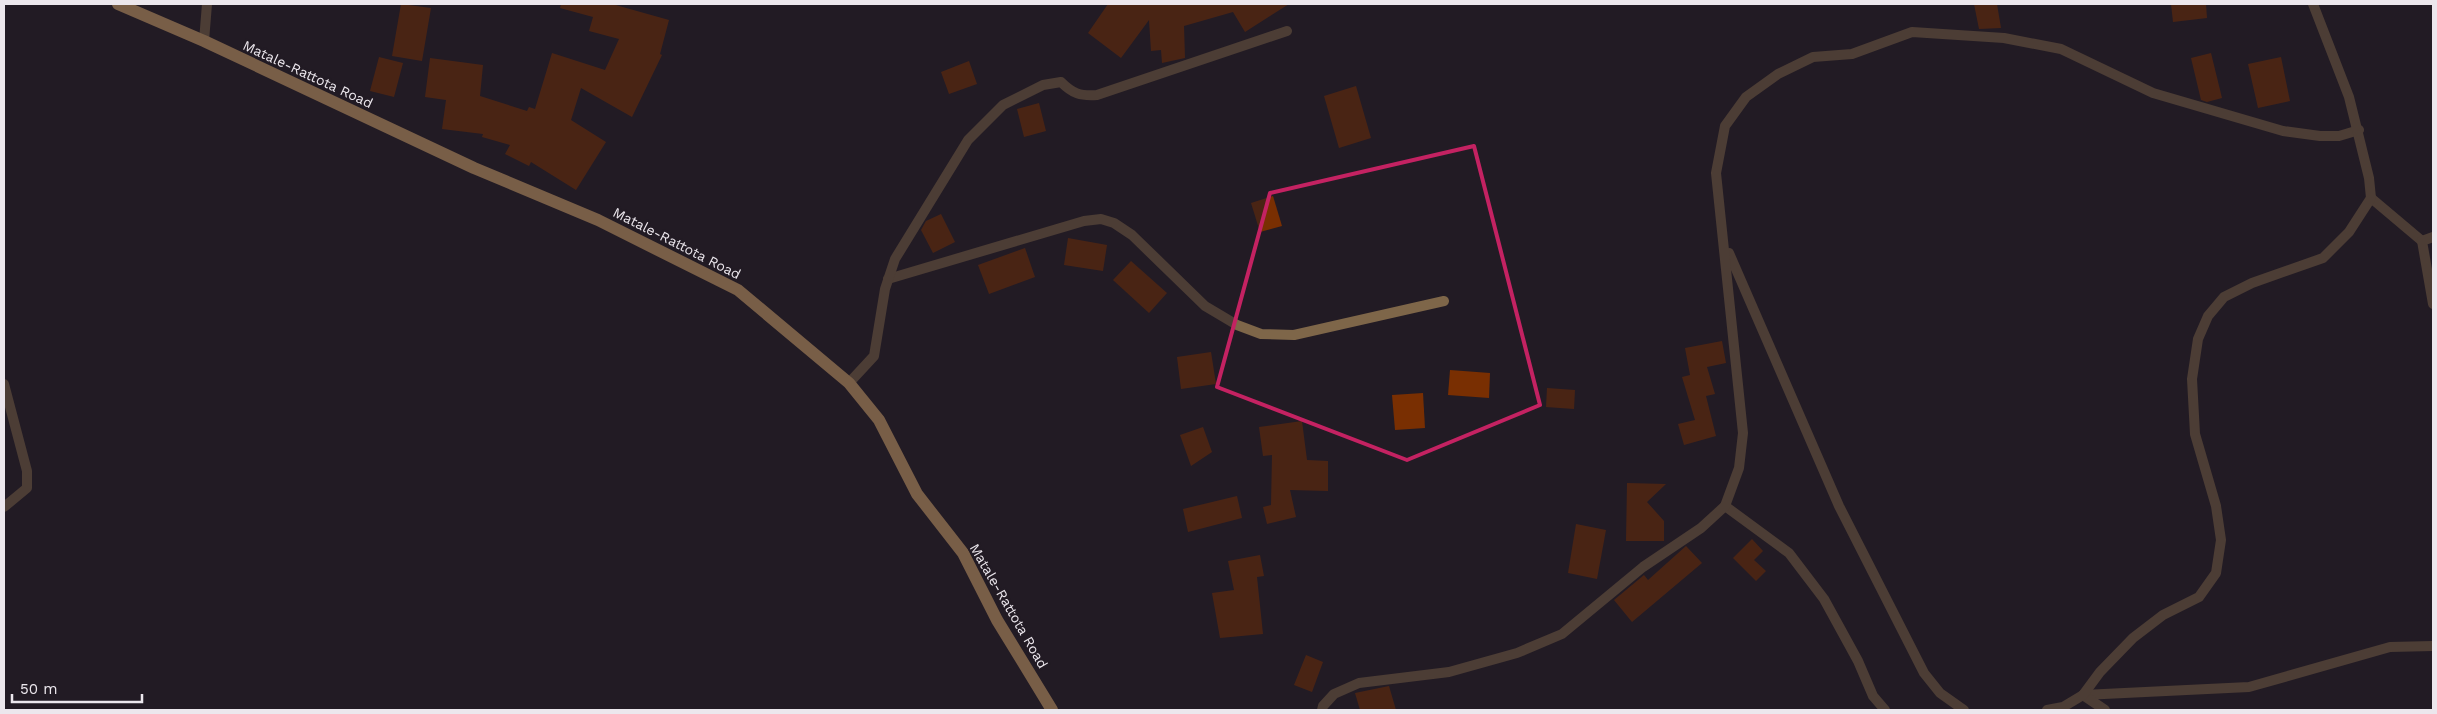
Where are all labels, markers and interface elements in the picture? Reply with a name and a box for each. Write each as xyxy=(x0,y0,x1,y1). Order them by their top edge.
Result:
street label: Matale-Rattota Road xyxy=(241,37,375,111)
street label: Matale-Rattota Road xyxy=(610,204,744,282)
street label: Matale-Rattota Road xyxy=(967,541,1051,671)
scale bar xyxy=(12,672,142,704)
text: 50 m xyxy=(20,680,57,698)

